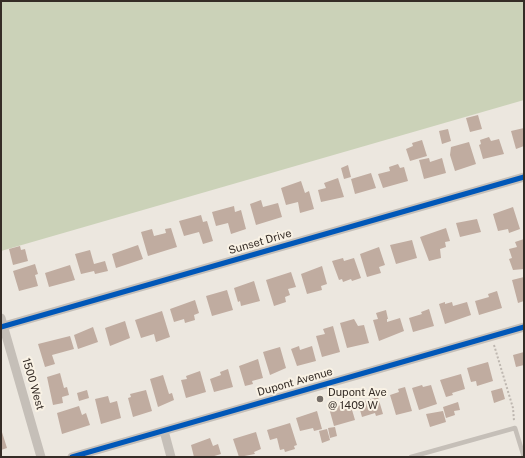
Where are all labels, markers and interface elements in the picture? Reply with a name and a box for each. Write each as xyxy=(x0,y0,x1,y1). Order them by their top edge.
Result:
street label: Sunset Drive xyxy=(227,227,293,257)
street label: 1500 West xyxy=(19,356,47,412)
street label: Dupont Avenue xyxy=(256,365,334,399)
place label: Dupont Ave @ 1409 W xyxy=(328,386,387,412)
marker: Dupont Ave @ 1409 W xyxy=(315,394,325,404)

